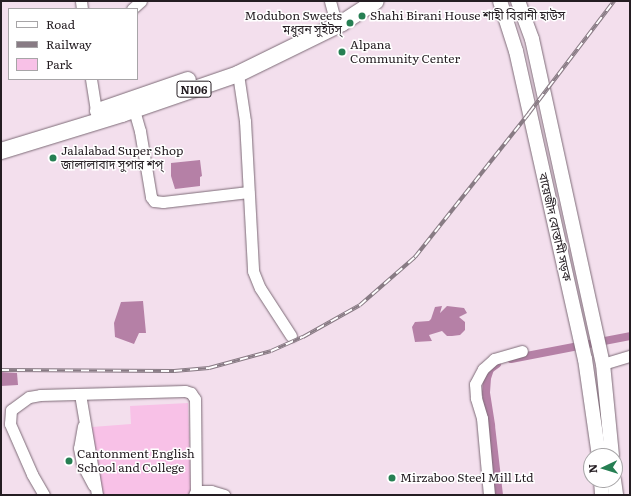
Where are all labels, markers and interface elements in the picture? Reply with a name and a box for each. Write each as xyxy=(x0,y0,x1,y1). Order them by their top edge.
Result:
legend xyxy=(8,8,138,80)
place label: Modubon Sweets মধুবন সুইটস্ xyxy=(245,9,342,37)
place label: Shahi Birani House শাহী বিরানী হাউস xyxy=(370,9,565,23)
marker: Shahi Birani House শাহী বিরানী হাউস xyxy=(357,11,367,21)
text: Road xyxy=(46,15,75,33)
marker: Modubon Sweets মধুবন সুইটস্ xyxy=(345,18,355,28)
text: Railway xyxy=(46,35,92,53)
place label: Alpana Community Center xyxy=(350,38,460,66)
marker: Alpana Community Center xyxy=(337,47,347,57)
text: Park xyxy=(46,55,72,73)
road number: N106 xyxy=(176,80,212,98)
place label: Jalalabad Super Shop জালালাবাদ সুপার শপ্ xyxy=(61,144,183,172)
marker: Jalalabad Super Shop জালালাবাদ সুপার শপ্ xyxy=(48,153,58,163)
street label: বায়েজীদ বোস্তামী সড়ক xyxy=(536,171,574,283)
place label: Cantonment English School and College xyxy=(77,447,195,475)
north arrow xyxy=(583,448,623,488)
marker: Cantonment English School and College xyxy=(64,456,74,466)
text: N xyxy=(584,464,600,474)
place label: Mirzaboo Steel Mill Ltd xyxy=(400,471,534,485)
marker: Mirzaboo Steel Mill Ltd xyxy=(387,473,397,483)

